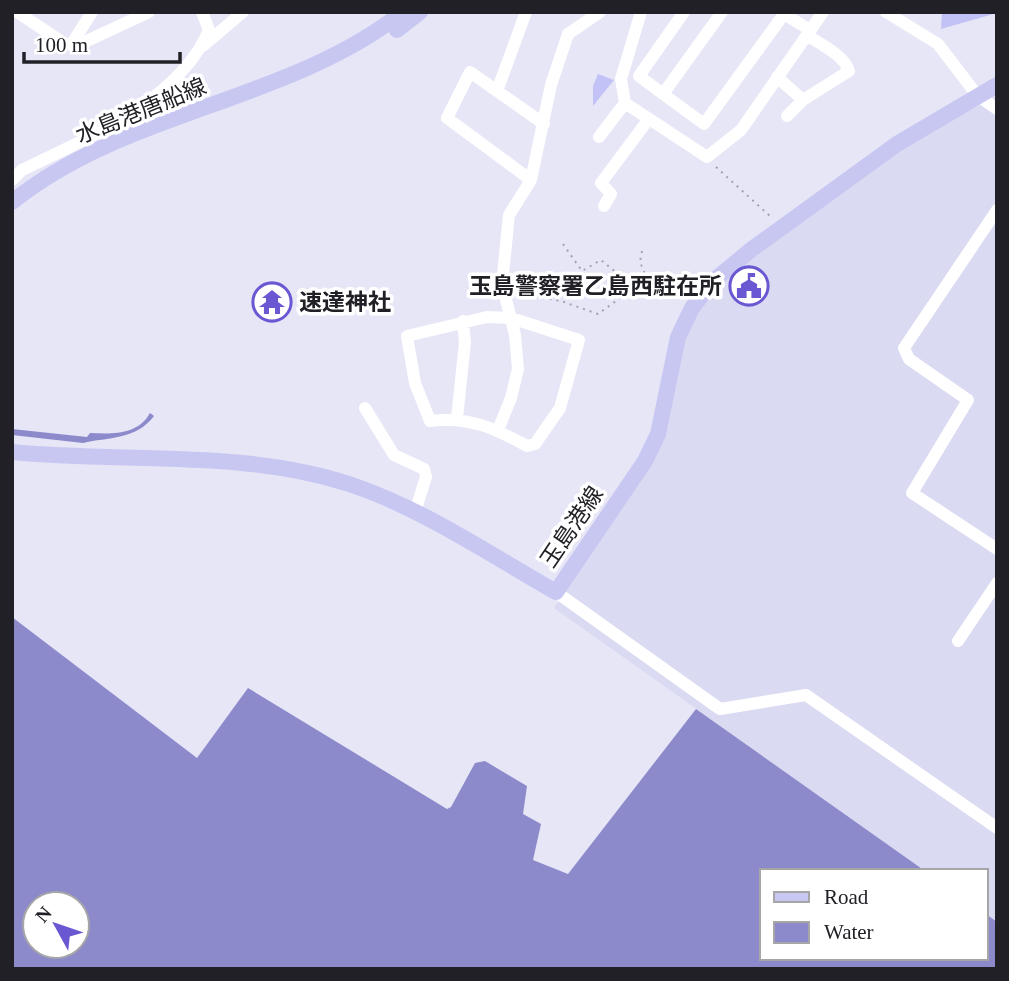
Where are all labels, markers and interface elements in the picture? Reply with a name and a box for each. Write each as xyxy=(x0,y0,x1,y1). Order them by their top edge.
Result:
scale bar xyxy=(24,21,180,65)
text: 100 m xyxy=(35,33,88,57)
street label: 水島港唐船線 xyxy=(72,74,210,148)
public building icon: 玉島警察署乙島西駐在所 xyxy=(728,265,770,307)
place label: 玉島警察署乙島西駐在所 xyxy=(469,274,722,299)
temple icon: 速達神社 xyxy=(251,281,293,323)
place label: 速達神社 xyxy=(299,290,391,315)
street label: 玉島港線 xyxy=(536,482,608,572)
legend xyxy=(760,869,988,960)
text: Road xyxy=(824,885,869,909)
north arrow xyxy=(21,890,91,960)
text: N xyxy=(31,902,56,926)
text: Water xyxy=(824,920,874,944)

